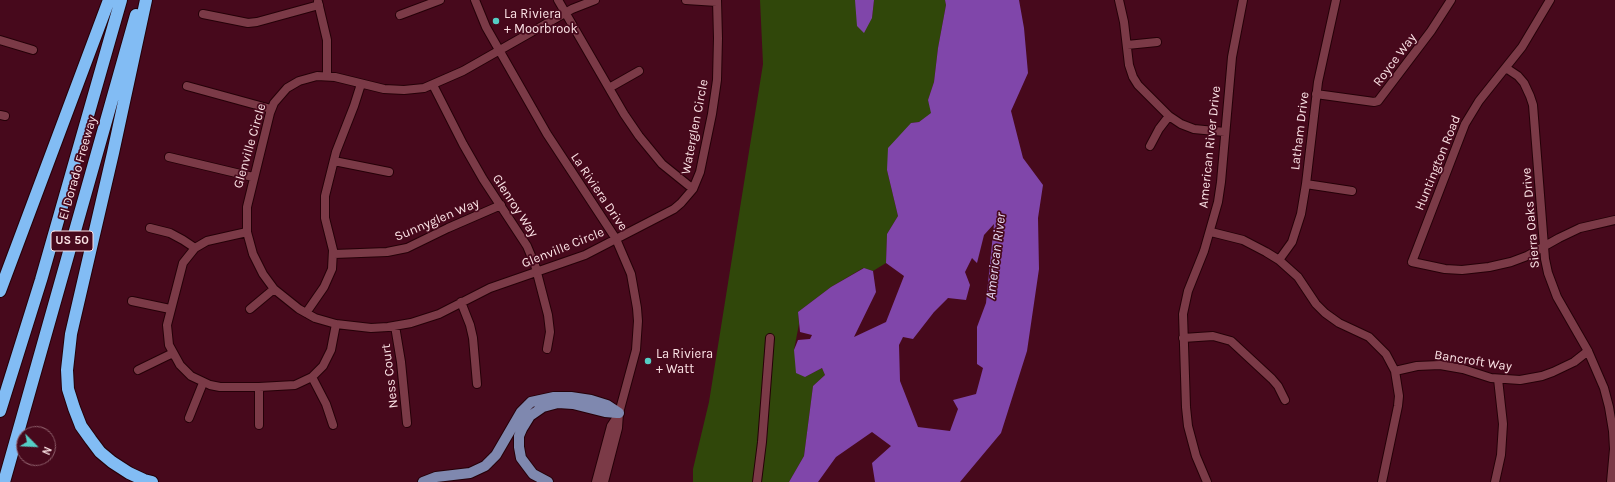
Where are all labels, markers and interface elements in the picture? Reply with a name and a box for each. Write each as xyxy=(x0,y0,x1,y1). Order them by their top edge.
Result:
place label: La Riviera + Moorbrook xyxy=(504,6,578,37)
marker: La Riviera + Moorbrook xyxy=(491,16,501,26)
street label: Royce Way xyxy=(1370,31,1420,89)
street label: Waterglen Circle xyxy=(678,78,712,176)
street label: American River Drive xyxy=(1196,85,1224,209)
street label: Latham Drive xyxy=(1287,91,1313,171)
street label: Glenville Circle xyxy=(230,102,270,190)
street label: Huntington Road xyxy=(1412,113,1464,213)
street label: El Dorado Freeway xyxy=(56,114,100,222)
street label: La Riviera Drive xyxy=(567,150,631,234)
street label: Sierra Oaks Drive xyxy=(1519,167,1543,269)
street label: Glenroy Way xyxy=(489,172,541,240)
street label: Sunnyglen Way xyxy=(392,195,482,245)
water label: American River xyxy=(982,212,1010,300)
street label: Glenville Circle xyxy=(519,224,607,272)
road number: US 50 xyxy=(51,231,93,251)
street label: Ness Court xyxy=(378,343,402,409)
place label: La Riviera + Watt xyxy=(656,346,713,377)
street label: Bancroft Way xyxy=(1433,347,1513,375)
marker: La Riviera + Watt xyxy=(643,356,653,366)
north arrow xyxy=(16,426,56,466)
text: N xyxy=(39,444,54,457)

